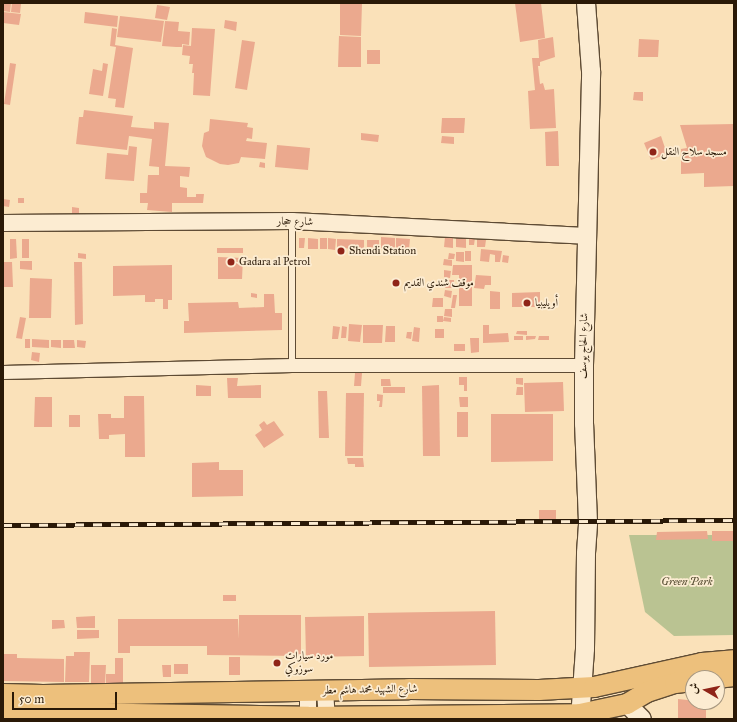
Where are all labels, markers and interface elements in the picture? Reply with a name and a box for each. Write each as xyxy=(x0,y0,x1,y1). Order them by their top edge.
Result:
place label: مسجد سلاح النقل xyxy=(661,145,727,159)
marker: مسجد سلاح النقل xyxy=(648,147,658,157)
street label: شارع حجار xyxy=(277,215,313,229)
place label: Shendi Station xyxy=(349,244,416,258)
marker: Shendi Station xyxy=(336,246,346,256)
place label: Gadara al Petrol xyxy=(239,255,310,269)
marker: Gadara al Petrol xyxy=(226,257,236,267)
place label: موقف شندي القديم xyxy=(404,276,474,290)
marker: موقف شندي القديم xyxy=(391,278,401,288)
place label: أويليبيا xyxy=(535,296,558,310)
marker: أويليبيا xyxy=(522,298,532,308)
street label: شارع الحاج يوسف xyxy=(577,313,591,379)
park label: Green Park xyxy=(661,575,713,589)
place label: مورد سيارات سوزوكي xyxy=(285,650,333,676)
marker: مورد سيارات سوزوكي xyxy=(272,658,282,668)
north arrow xyxy=(685,670,725,710)
text: ش xyxy=(686,682,701,695)
street label: شارع الشهيد محمد هاشم مطر xyxy=(322,683,418,697)
scale bar xyxy=(14,684,119,710)
text: 50 m xyxy=(19,692,44,706)

